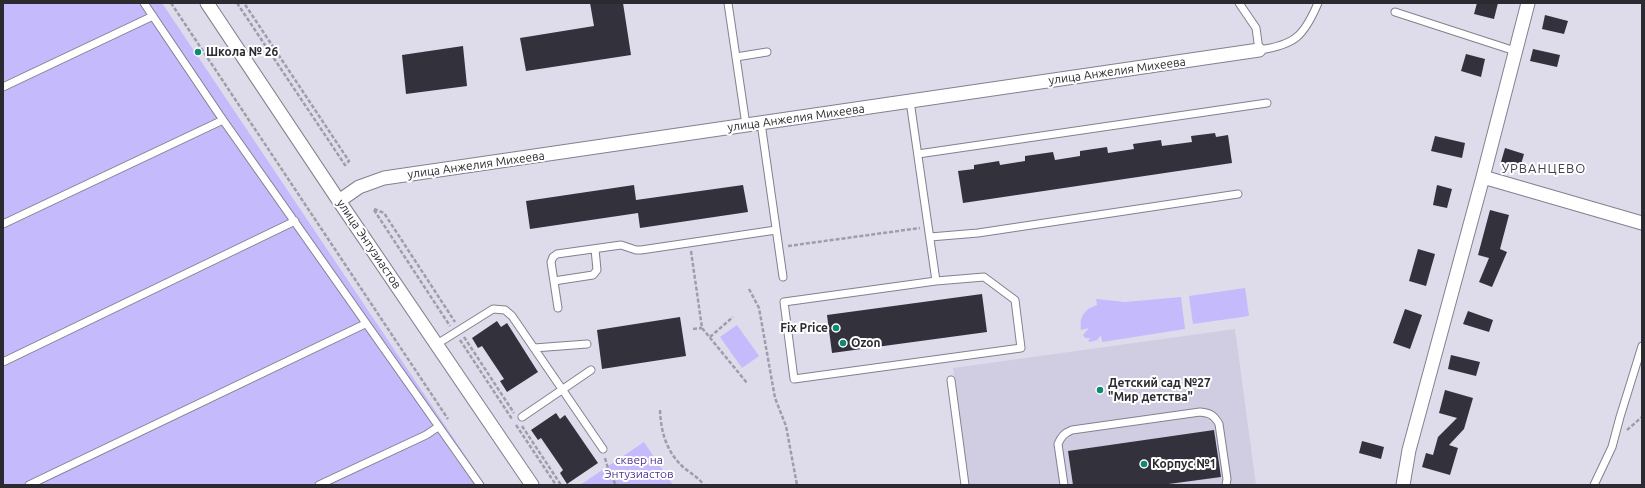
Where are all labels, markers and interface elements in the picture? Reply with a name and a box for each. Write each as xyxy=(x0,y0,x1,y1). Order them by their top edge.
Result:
place label: Школа № 26 xyxy=(206,45,278,59)
marker: Школа № 26 xyxy=(193,47,203,57)
street label: улица Анжелия Михеева xyxy=(1047,54,1187,88)
street label: улица Анжелия Михеева xyxy=(726,101,866,135)
street label: улица Анжелия Михеева xyxy=(406,148,546,182)
district label: УРВАНЦЕВО xyxy=(1502,161,1586,177)
street label: улица Энтузиастов xyxy=(334,196,404,292)
place label: Fix Price xyxy=(780,321,828,335)
marker: Fix Price xyxy=(831,323,841,333)
place label: Ozon xyxy=(851,336,880,350)
marker: Ozon xyxy=(838,338,848,348)
place label: Детский сад №27 "Мир детства" xyxy=(1108,376,1211,404)
marker: Детский сад №27 "Мир детства" xyxy=(1095,385,1105,395)
park label: сквер на Энтузиастов xyxy=(604,453,674,481)
place label: Корпус №1 xyxy=(1152,457,1216,471)
marker: Корпус №1 xyxy=(1139,459,1149,469)

